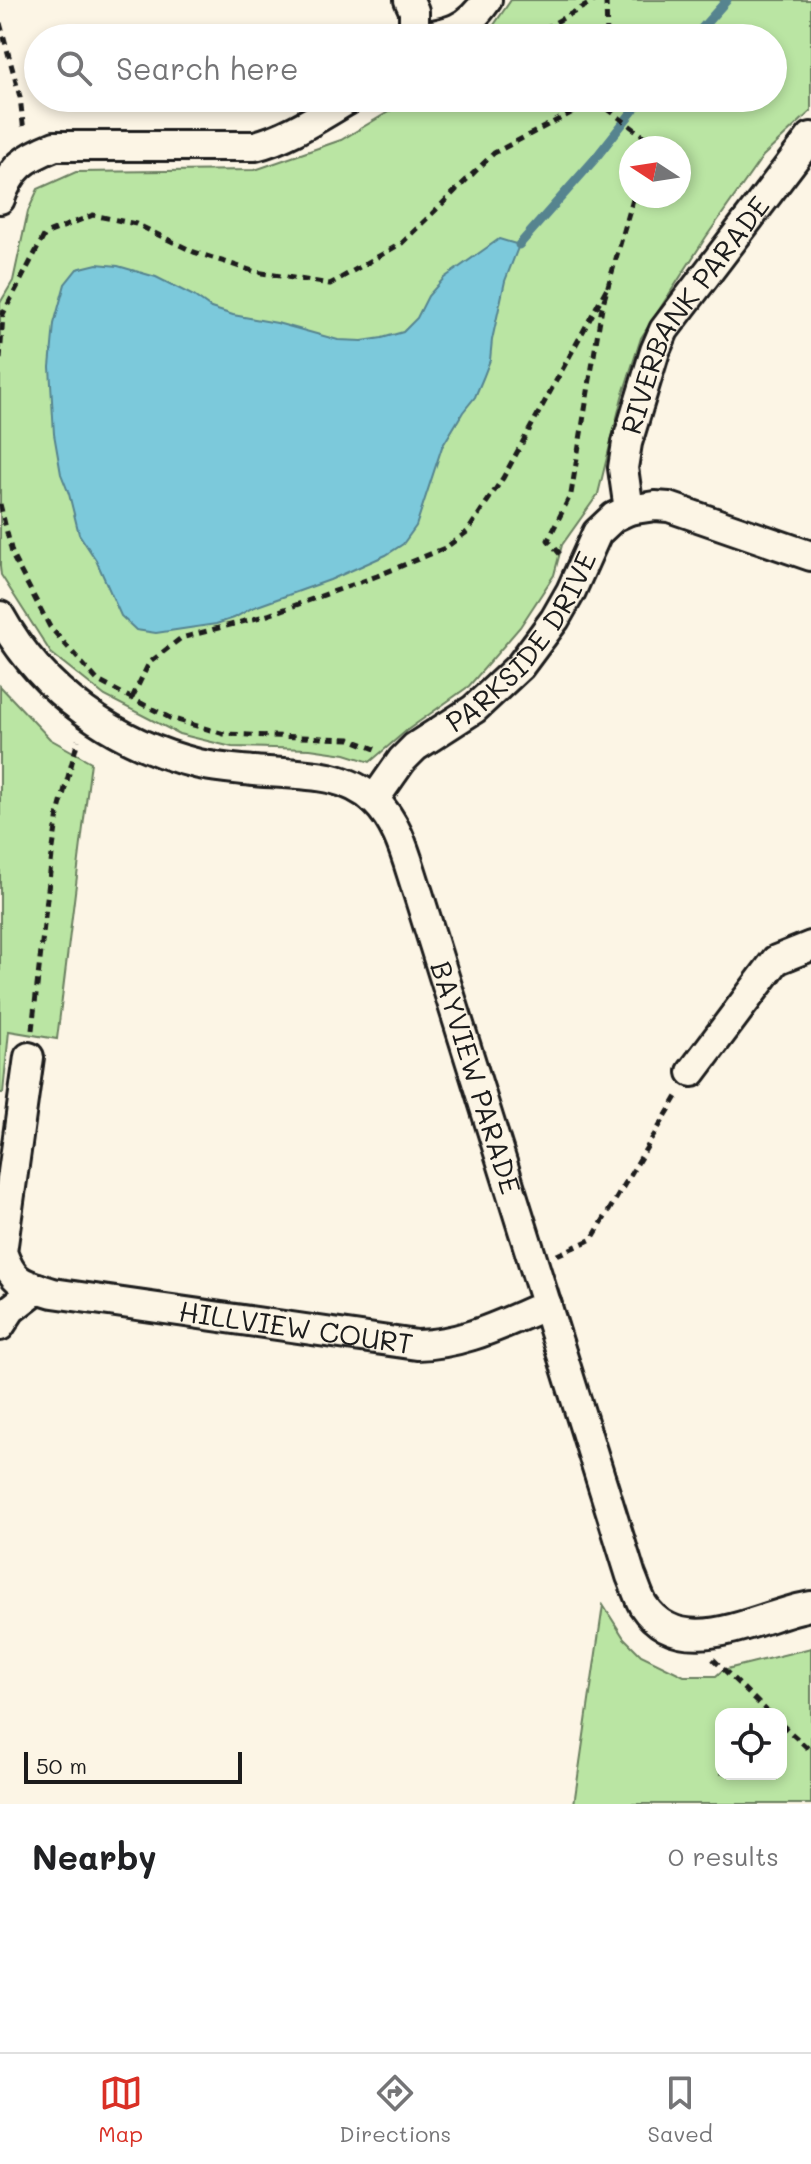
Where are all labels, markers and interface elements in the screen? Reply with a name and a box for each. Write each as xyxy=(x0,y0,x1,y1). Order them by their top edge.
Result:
search box xyxy=(24,24,787,112)
icon: search xyxy=(52,46,96,90)
text: Search here xyxy=(116,48,299,88)
north arrow xyxy=(619,136,691,208)
street label: RIVERBANK PARADE xyxy=(612,188,777,438)
street label: PARKSIDE DRIVE xyxy=(439,546,603,739)
street label: BAYVIEW PARADE xyxy=(423,956,530,1198)
street label: HILLVIEW COURT xyxy=(177,1292,416,1361)
map controls xyxy=(715,1708,787,1780)
button: locate xyxy=(715,1708,787,1780)
scale bar xyxy=(24,1748,242,1784)
text: 50 m xyxy=(36,1751,87,1780)
text: Nearby xyxy=(32,1834,157,1879)
text: 0 results xyxy=(668,1839,779,1873)
tab: Map xyxy=(98,2071,143,2148)
tab: Directions xyxy=(339,2071,451,2148)
tab: Saved xyxy=(648,2071,713,2148)

